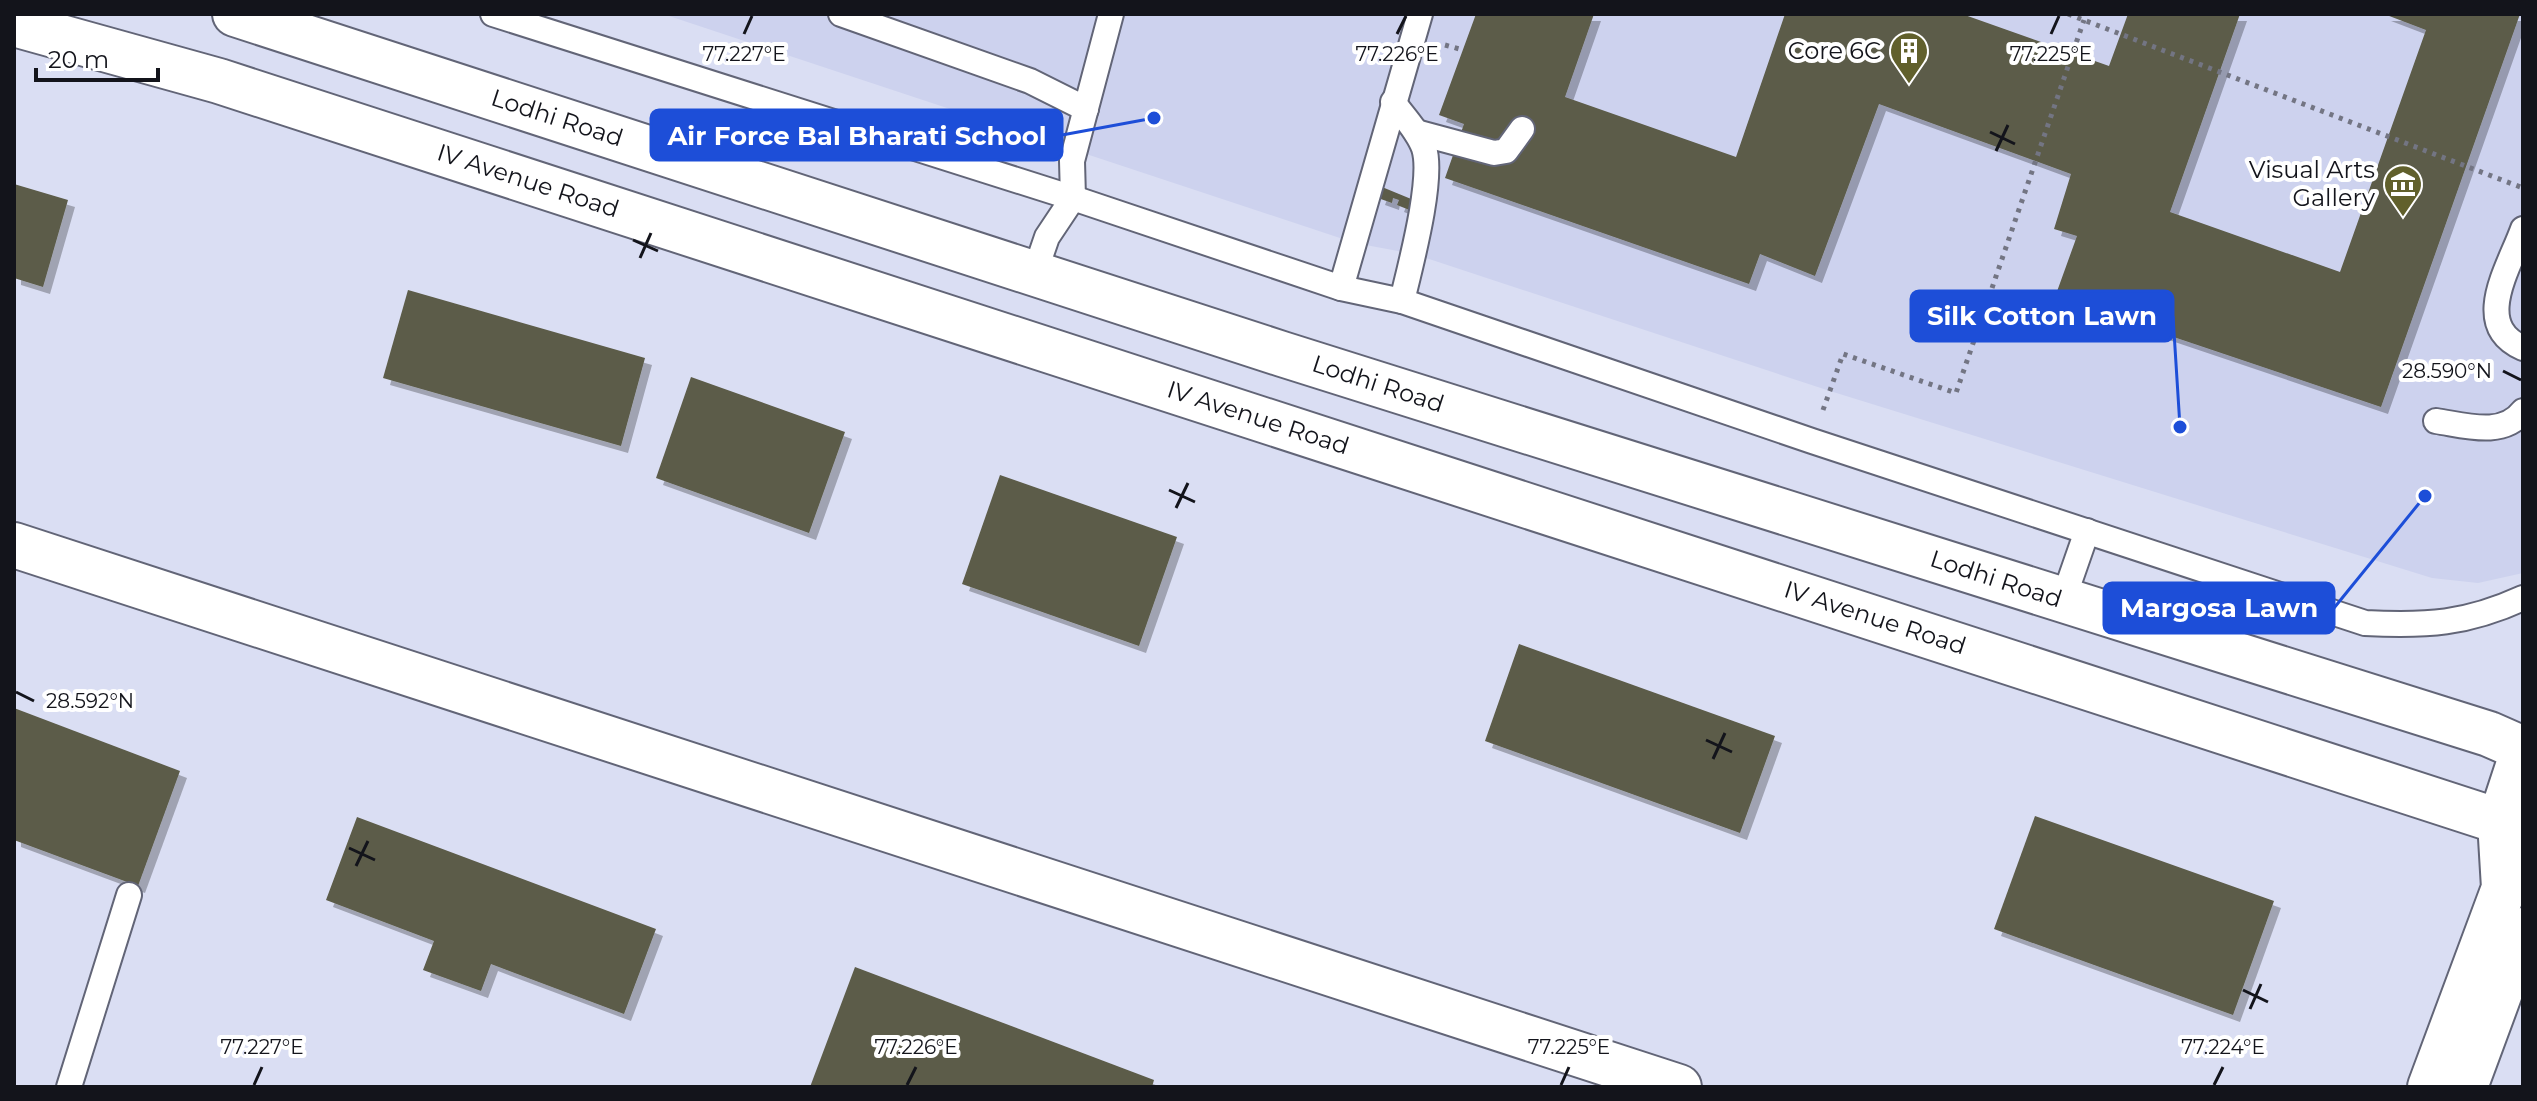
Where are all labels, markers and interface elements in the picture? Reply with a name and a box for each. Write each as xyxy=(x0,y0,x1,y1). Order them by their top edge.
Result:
building icon: Core 6C xyxy=(1888,30,1930,85)
scale bar xyxy=(36,32,158,82)
place label: Core 6C xyxy=(1788,36,1881,65)
text: 77.227°E xyxy=(702,42,786,66)
text: 77.226°E xyxy=(1355,42,1439,66)
text: 77.225°E xyxy=(2010,42,2092,66)
text: 20 m xyxy=(48,45,109,74)
street label: Lodhi Road xyxy=(488,83,627,152)
callout: Air Force Bal Bharati School xyxy=(651,110,1062,160)
text: Air Force Bal Bharati School xyxy=(666,120,1047,152)
street label: IV Avenue Road xyxy=(434,137,623,224)
place label: Visual Arts Gallery xyxy=(2249,155,2375,212)
museum icon: Visual Arts Gallery xyxy=(2382,163,2424,218)
callout: Silk Cotton Lawn xyxy=(1911,291,2173,341)
text: Silk Cotton Lawn xyxy=(1927,300,2157,332)
street label: Lodhi Road xyxy=(1309,349,1448,418)
text: 28.590°N xyxy=(2402,359,2492,383)
street label: IV Avenue Road xyxy=(1164,374,1353,461)
street label: Lodhi Road xyxy=(1927,544,2066,613)
street label: IV Avenue Road xyxy=(1781,574,1970,661)
callout: Margosa Lawn xyxy=(2104,583,2334,633)
text: Margosa Lawn xyxy=(2120,592,2318,624)
text: 28.592°N xyxy=(46,689,134,713)
text: 77.227°E xyxy=(220,1035,304,1059)
text: 77.226°E xyxy=(874,1035,958,1059)
text: 77.225°E xyxy=(1528,1035,1610,1059)
text: 77.224°E xyxy=(2181,1035,2265,1059)

